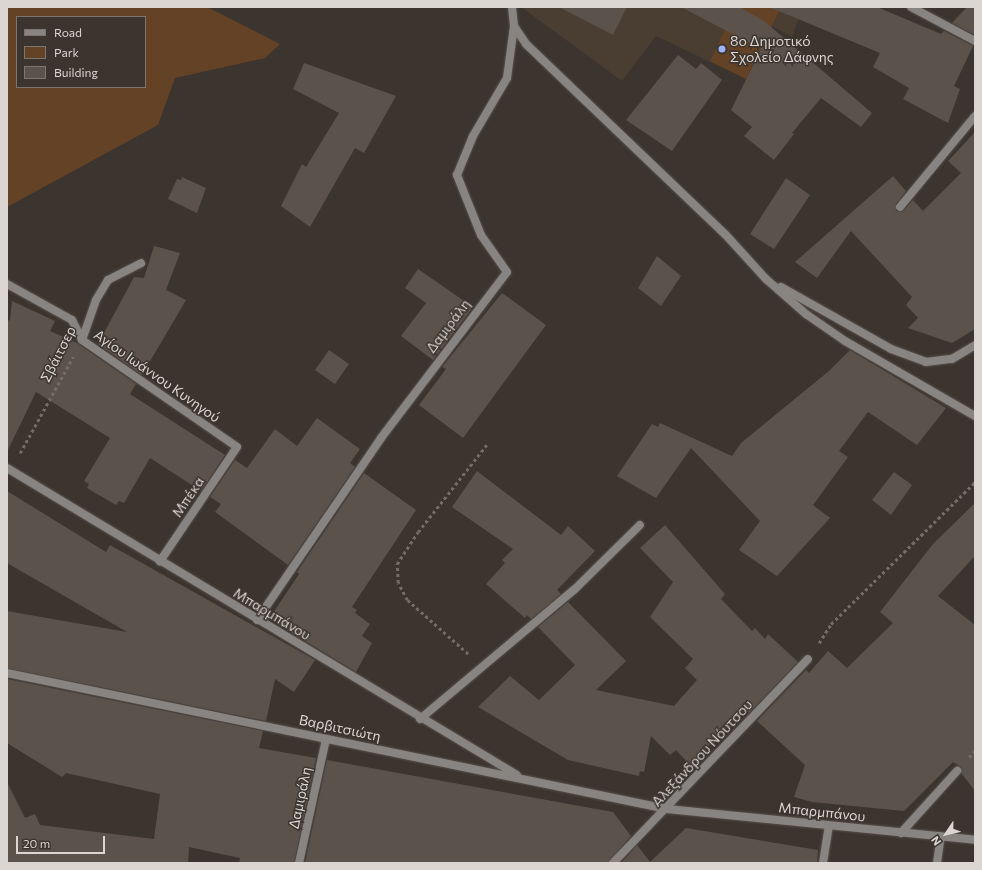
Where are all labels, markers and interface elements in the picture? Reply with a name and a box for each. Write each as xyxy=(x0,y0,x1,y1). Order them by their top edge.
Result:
legend xyxy=(16,16,146,88)
text: Road xyxy=(54,25,82,39)
place label: 8ο Δημοτικό Σχολείο Δάφνης xyxy=(730,33,834,66)
marker: 8ο Δημοτικό Σχολείο Δάφνης xyxy=(717,44,727,54)
text: Park xyxy=(54,45,79,59)
text: Building xyxy=(54,65,98,79)
street label: Δαμιράλη xyxy=(422,296,474,356)
street label: Σβάιτσερ xyxy=(37,323,79,385)
street label: Αγίου Ιωάννου Κυνηγού xyxy=(91,326,223,426)
street label: Μπέκα xyxy=(168,474,208,520)
street label: Μπαρμπάνου xyxy=(230,584,314,644)
street label: Αλεξάνδρου Νόυτσου xyxy=(648,696,756,810)
street label: Βαρβιτσιώτη xyxy=(298,711,382,745)
street label: Δαμιράλη xyxy=(285,766,315,830)
street label: Μπαρμπάνου xyxy=(778,799,866,825)
north arrow xyxy=(926,814,966,854)
scale bar xyxy=(18,828,107,854)
text: N xyxy=(928,834,943,848)
text: 20 m xyxy=(23,836,50,850)

